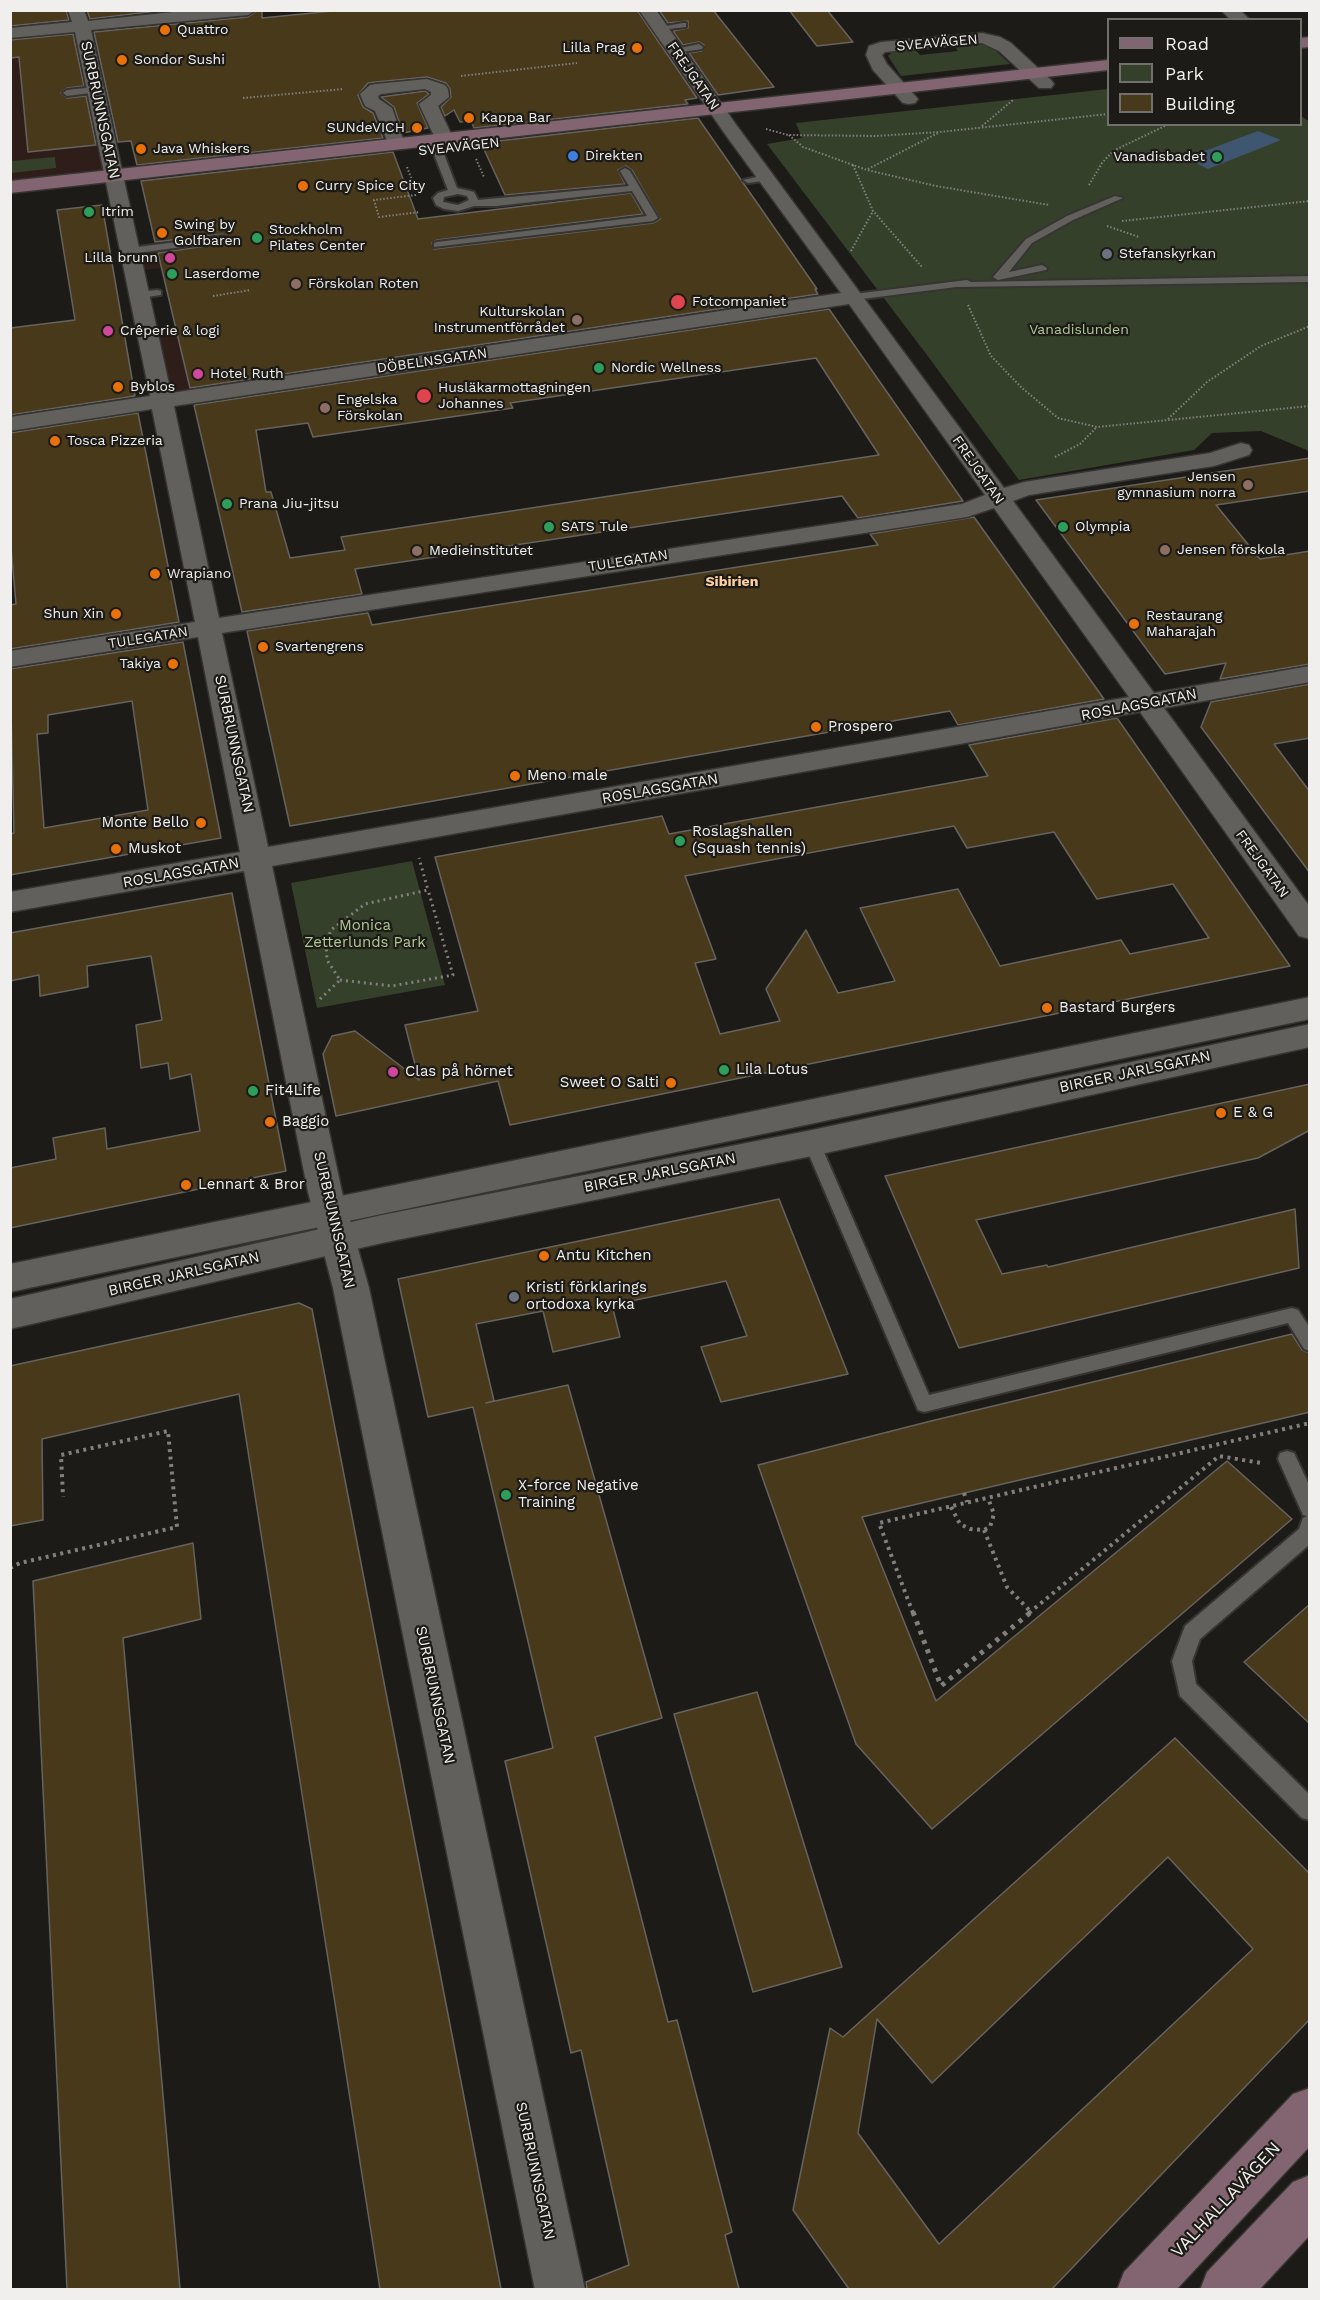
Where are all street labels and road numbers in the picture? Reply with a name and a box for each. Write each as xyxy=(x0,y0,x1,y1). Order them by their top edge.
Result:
street label: SVEAVÄGEN xyxy=(896,31,978,55)
street label: FREJGATAN xyxy=(663,39,723,113)
street label: SURBRUNNSGATAN xyxy=(77,40,123,180)
street label: SVEAVÄGEN xyxy=(417,134,501,160)
street label: DÖBELNSGATAN xyxy=(376,345,488,377)
street label: FREJGATAN xyxy=(948,433,1008,507)
street label: TULEGATAN xyxy=(587,546,669,576)
street label: TULEGATAN xyxy=(107,623,189,653)
street label: SURBRUNNSGATAN xyxy=(211,674,257,814)
street label: ROSLAGSGATAN xyxy=(1079,685,1199,725)
street label: ROSLAGSGATAN xyxy=(600,770,720,808)
street label: FREJGATAN xyxy=(1232,827,1292,901)
street label: ROSLAGSGATAN xyxy=(121,854,241,892)
street label: BIRGER JARLSGATAN xyxy=(1058,1047,1212,1097)
street label: BIRGER JARLSGATAN xyxy=(583,1149,737,1197)
street label: SURBRUNNSGATAN xyxy=(309,1150,359,1290)
street label: BIRGER JARLSGATAN xyxy=(107,1248,261,1300)
street label: SURBRUNNSGATAN xyxy=(412,1625,458,1765)
street label: SURBRUNNSGATAN xyxy=(512,2101,558,2241)
street label: VALHALLAVÄGEN xyxy=(1167,2138,1285,2262)

